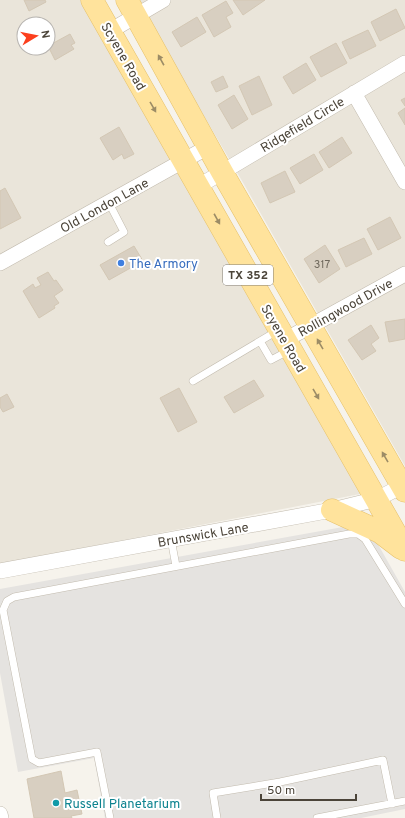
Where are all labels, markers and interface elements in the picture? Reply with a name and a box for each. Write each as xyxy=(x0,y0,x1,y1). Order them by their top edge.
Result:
north arrow xyxy=(16,16,56,56)
street label: Scyene Road xyxy=(96,20,148,94)
text: N xyxy=(37,29,52,40)
one-way arrow xyxy=(157,54,164,66)
street label: Ridgefield Circle xyxy=(258,94,348,157)
one-way arrow xyxy=(150,101,157,112)
street label: Old London Lane xyxy=(58,176,152,238)
one-way arrow xyxy=(214,214,221,225)
place label: The Armory xyxy=(129,257,198,273)
marker: The Armory xyxy=(116,258,126,268)
house number: 317 xyxy=(314,258,330,272)
road number: TX 352 xyxy=(223,265,273,285)
street label: Rollingwood Drive xyxy=(296,276,396,341)
street label: Scyene Road xyxy=(256,302,308,376)
one-way arrow xyxy=(317,338,324,350)
one-way arrow xyxy=(312,388,319,400)
one-way arrow xyxy=(382,451,389,463)
street label: Brunswick Lane xyxy=(157,520,250,552)
scale bar xyxy=(261,776,356,802)
text: 50 m xyxy=(267,783,295,799)
place label: Russell Planetarium xyxy=(64,797,180,813)
marker: Russell Planetarium xyxy=(51,798,61,808)

